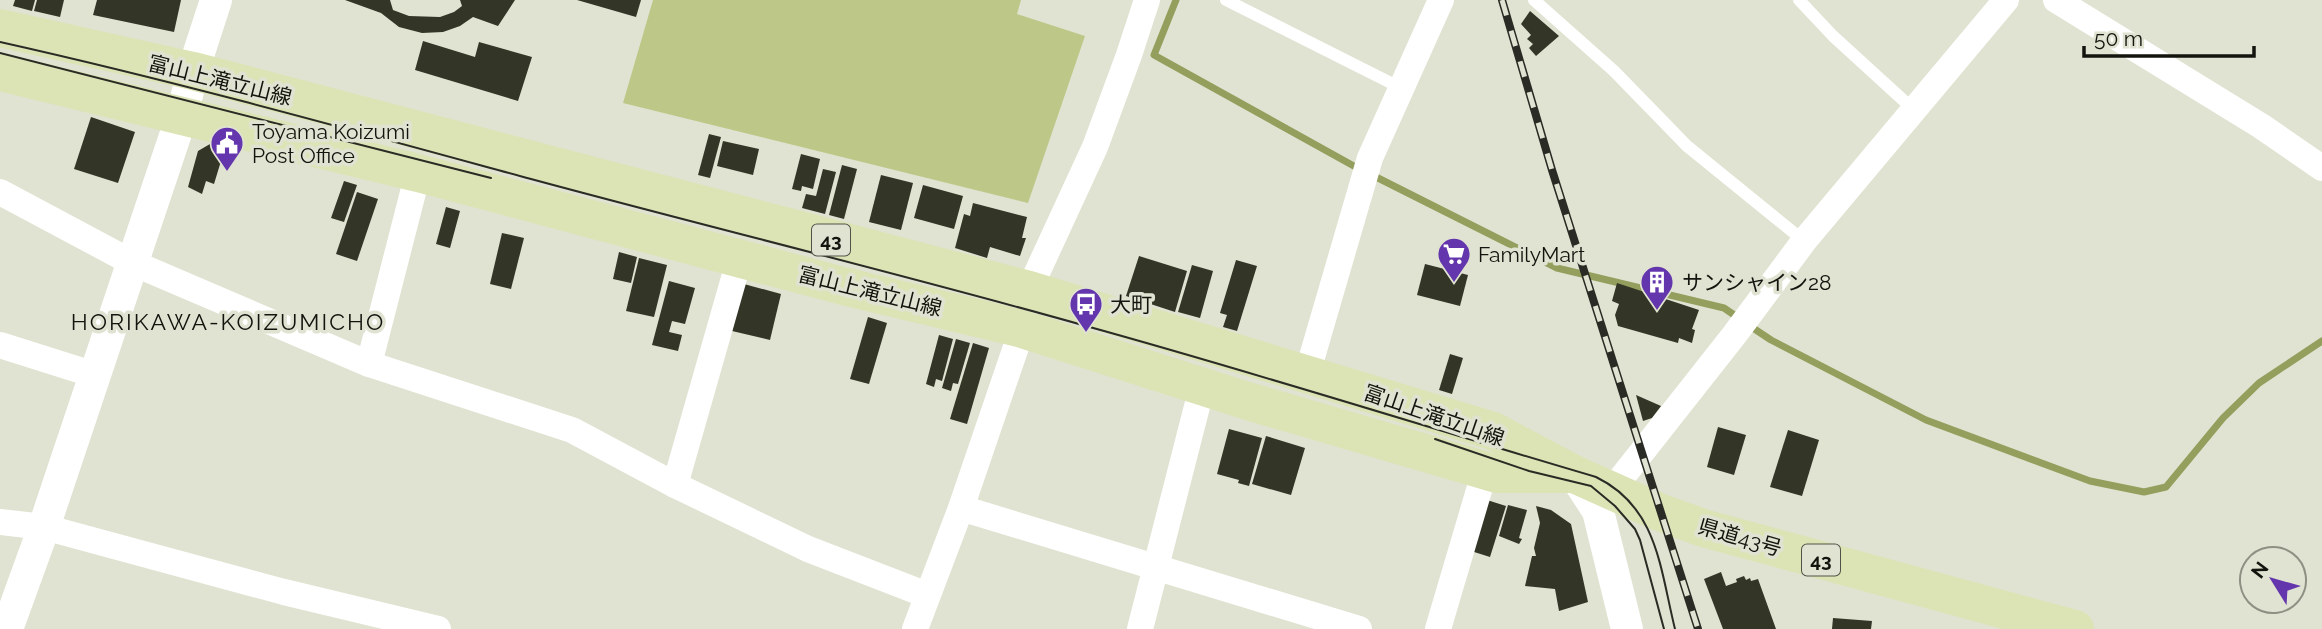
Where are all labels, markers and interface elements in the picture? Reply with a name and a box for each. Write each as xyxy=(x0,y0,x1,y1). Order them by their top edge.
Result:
scale bar xyxy=(2084,14,2254,58)
text: 50 m xyxy=(2094,26,2143,51)
street label: 富山上滝立山線 xyxy=(146,50,294,110)
place label: Toyama Koizumi Post Office xyxy=(252,119,410,168)
public building icon: Toyama Koizumi Post Office xyxy=(208,124,246,173)
road number: 43 xyxy=(812,224,850,256)
supermarket icon: FamilyMart xyxy=(1435,235,1473,284)
place label: FamilyMart xyxy=(1478,242,1585,267)
street label: 富山上滝立山線 xyxy=(796,261,944,321)
building icon: サンシャイン28 xyxy=(1638,263,1676,312)
place label: サンシャイン28 xyxy=(1682,270,1831,295)
bus stop icon: 大町 xyxy=(1067,285,1105,334)
place label: 大町 xyxy=(1110,292,1152,317)
district label: HORIKAWA-KOIZUMICHO xyxy=(71,308,385,335)
street label: 富山上滝立山線 xyxy=(1360,379,1508,451)
street label: 県道43号 xyxy=(1695,513,1785,561)
road number: 43 xyxy=(1802,544,1840,576)
north arrow xyxy=(2238,545,2308,615)
text: N xyxy=(2246,557,2273,582)

